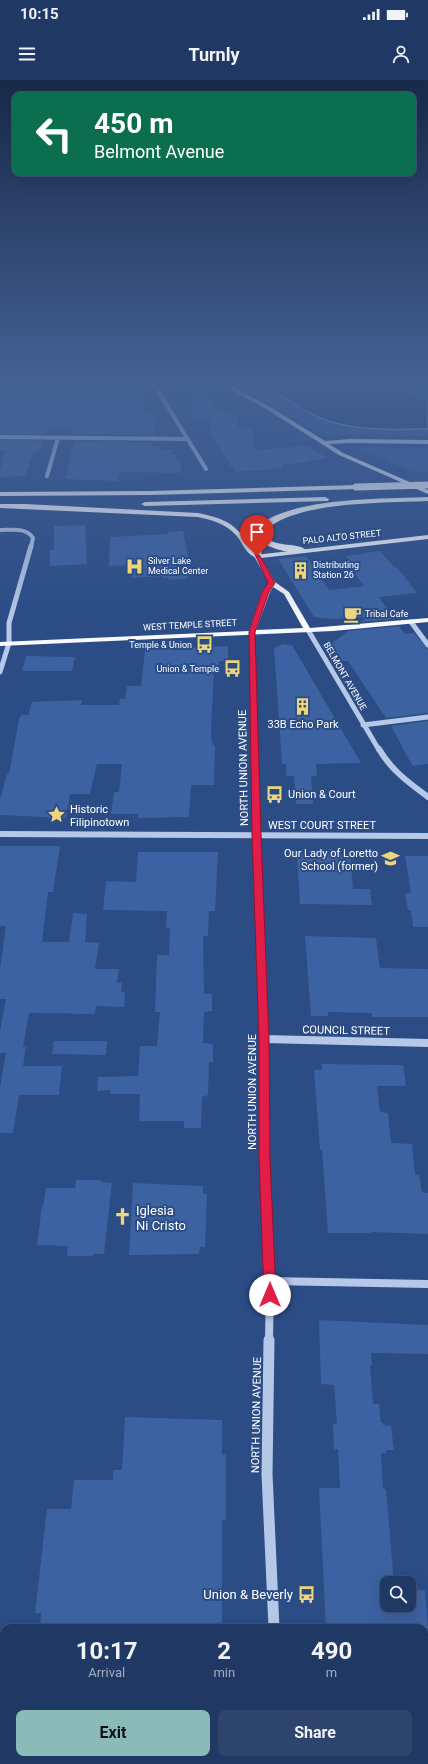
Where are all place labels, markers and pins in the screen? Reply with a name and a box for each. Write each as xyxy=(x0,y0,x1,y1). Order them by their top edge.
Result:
pin xyxy=(240,515,274,556)
hospital icon: Silver Lake Medical Center xyxy=(125,556,145,576)
place label: Silver Lake Medical Center xyxy=(148,556,208,576)
building icon: Distributing Station 26 xyxy=(290,560,310,580)
place label: Distributing Station 26 xyxy=(313,560,359,580)
cafe icon: Tribal Cafe xyxy=(342,604,362,624)
place label: Tribal Cafe xyxy=(365,609,408,619)
bus stop icon: Temple & Union xyxy=(195,635,215,655)
place label: Temple & Union xyxy=(129,640,192,650)
bus stop icon: Union & Temple xyxy=(222,659,242,679)
place label: Union & Temple xyxy=(156,664,219,674)
building icon: 33B Echo Park xyxy=(293,696,313,716)
place label: 33B Echo Park xyxy=(267,718,339,731)
bus stop icon: Union & Court xyxy=(265,784,285,804)
place label: Union & Court xyxy=(288,788,356,801)
place label: Historic Filipinotown xyxy=(70,803,129,829)
place icon: Historic Filipinotown xyxy=(47,805,67,825)
place label: Our Lady of Loretto School (former) xyxy=(284,847,378,873)
school or university icon: Our Lady of Loretto School (former) xyxy=(381,849,401,869)
place label: Iglesia Ni Cristo xyxy=(136,1203,186,1233)
church icon: Iglesia Ni Cristo xyxy=(113,1207,133,1227)
bus stop icon: Union & Beverly xyxy=(296,1584,316,1604)
place label: Union & Beverly xyxy=(203,1587,293,1602)

